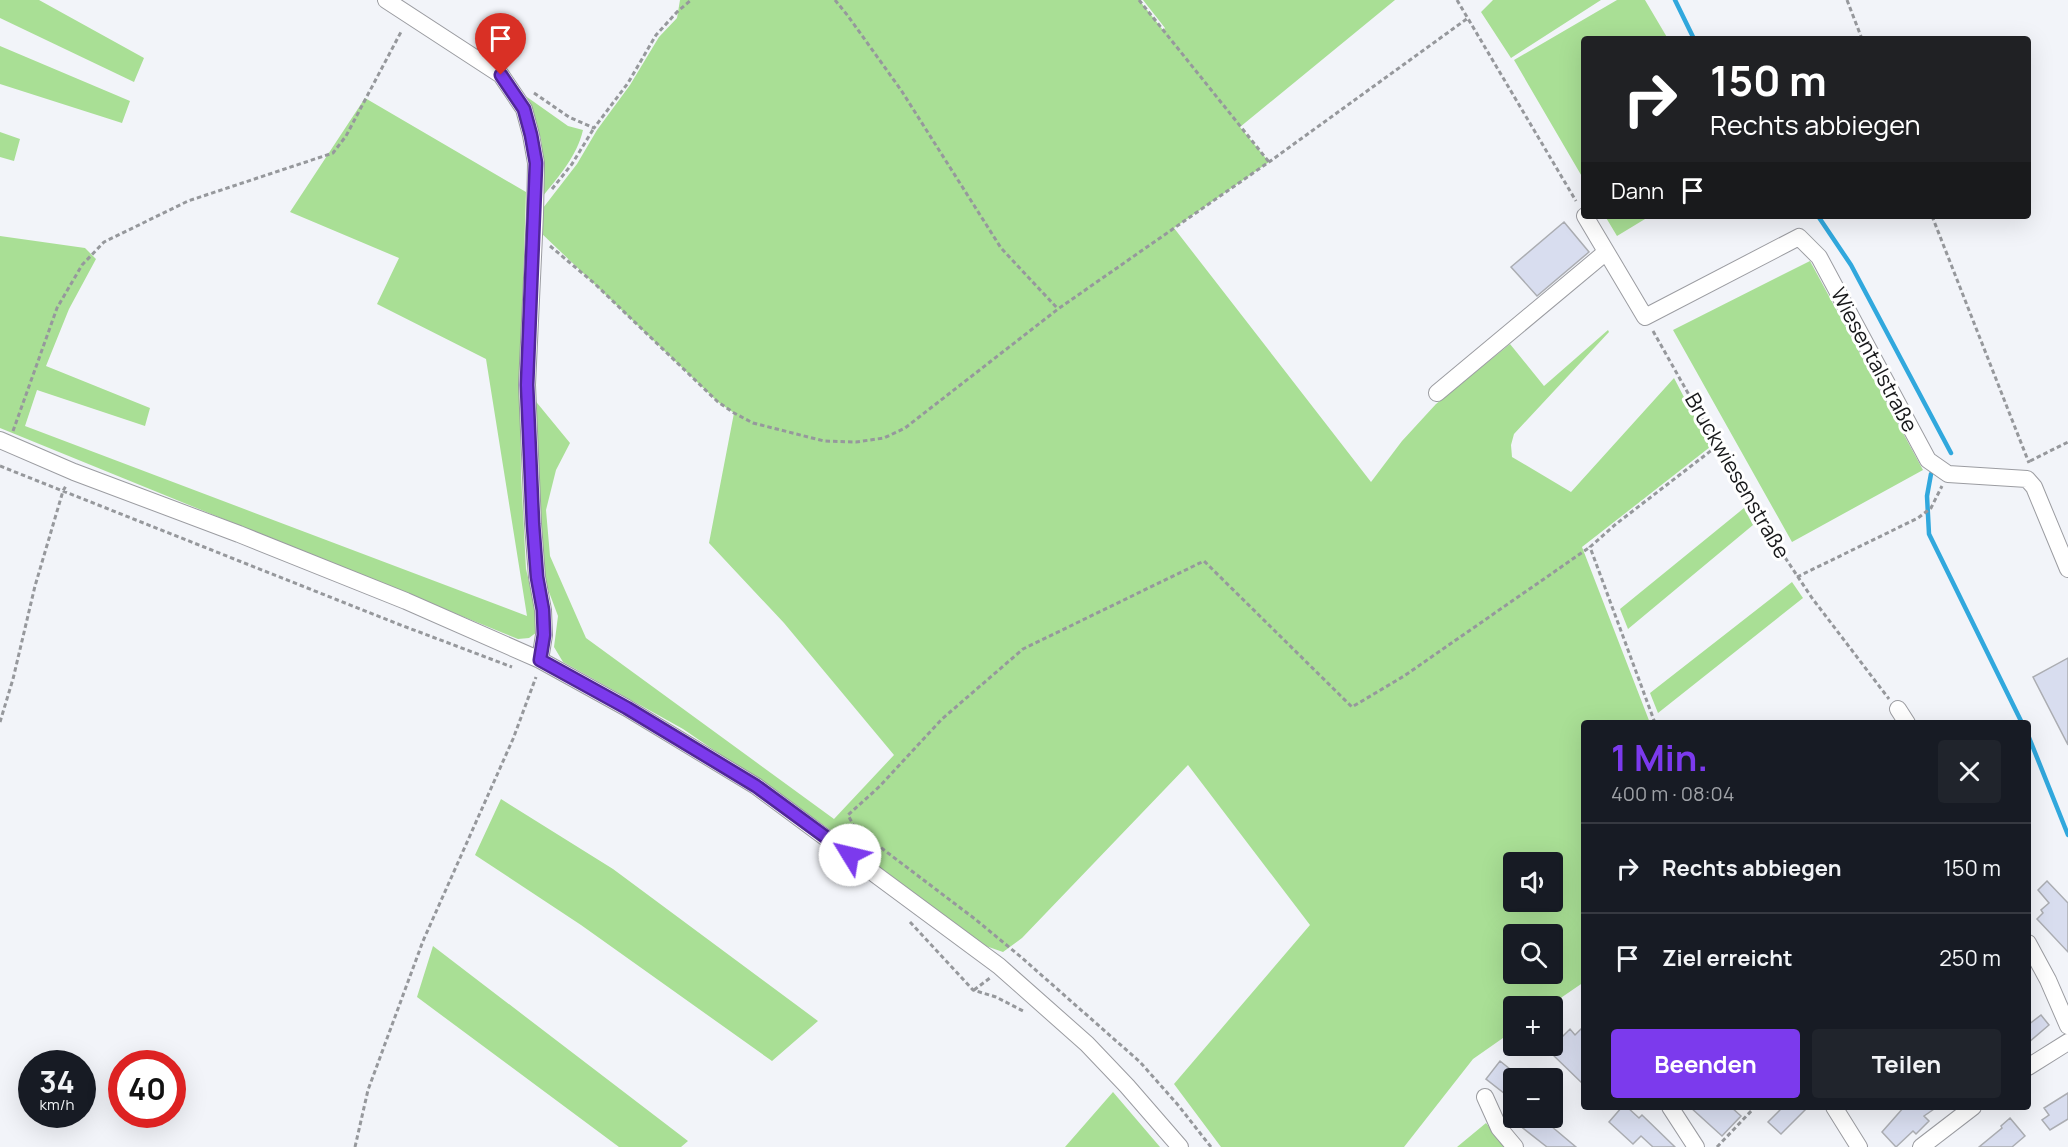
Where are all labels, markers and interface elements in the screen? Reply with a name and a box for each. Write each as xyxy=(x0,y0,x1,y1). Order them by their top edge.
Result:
pin xyxy=(475,13,526,75)
icon: arrive xyxy=(484,22,517,55)
text: 150 m xyxy=(1710,51,1827,109)
icon: right xyxy=(1611,60,1689,138)
text: Rechts abbiegen xyxy=(1710,106,1921,143)
icon: arrive xyxy=(1676,174,1709,207)
text: Dann xyxy=(1611,176,1664,206)
street label: Wiesentalstraße xyxy=(1825,282,1925,437)
street label: Bruckwiesenstraße xyxy=(1679,388,1797,563)
text: 1 Min. xyxy=(1611,733,1708,782)
button: close xyxy=(1938,740,2001,803)
text: 400 m · 08:04 xyxy=(1611,780,1734,807)
position arrow xyxy=(818,823,882,887)
map controls xyxy=(1503,852,1563,1128)
button: sound xyxy=(1503,852,1563,912)
icon: right xyxy=(1611,852,1644,885)
text: Rechts abbiegen xyxy=(1662,853,1841,883)
text: 150 m xyxy=(1943,853,2001,883)
button: search xyxy=(1503,924,1563,984)
icon: arrive xyxy=(1611,942,1644,975)
text: Ziel erreicht xyxy=(1662,943,1793,973)
text: 250 m xyxy=(1939,943,2001,973)
button: + xyxy=(1503,996,1563,1056)
button: Beenden xyxy=(1611,1029,1800,1098)
button: Teilen xyxy=(1812,1029,2001,1098)
speed limit sign: 40 xyxy=(108,1050,186,1128)
text: 34 xyxy=(39,1061,75,1102)
button: − xyxy=(1503,1068,1563,1128)
text: km/h xyxy=(40,1094,74,1115)

